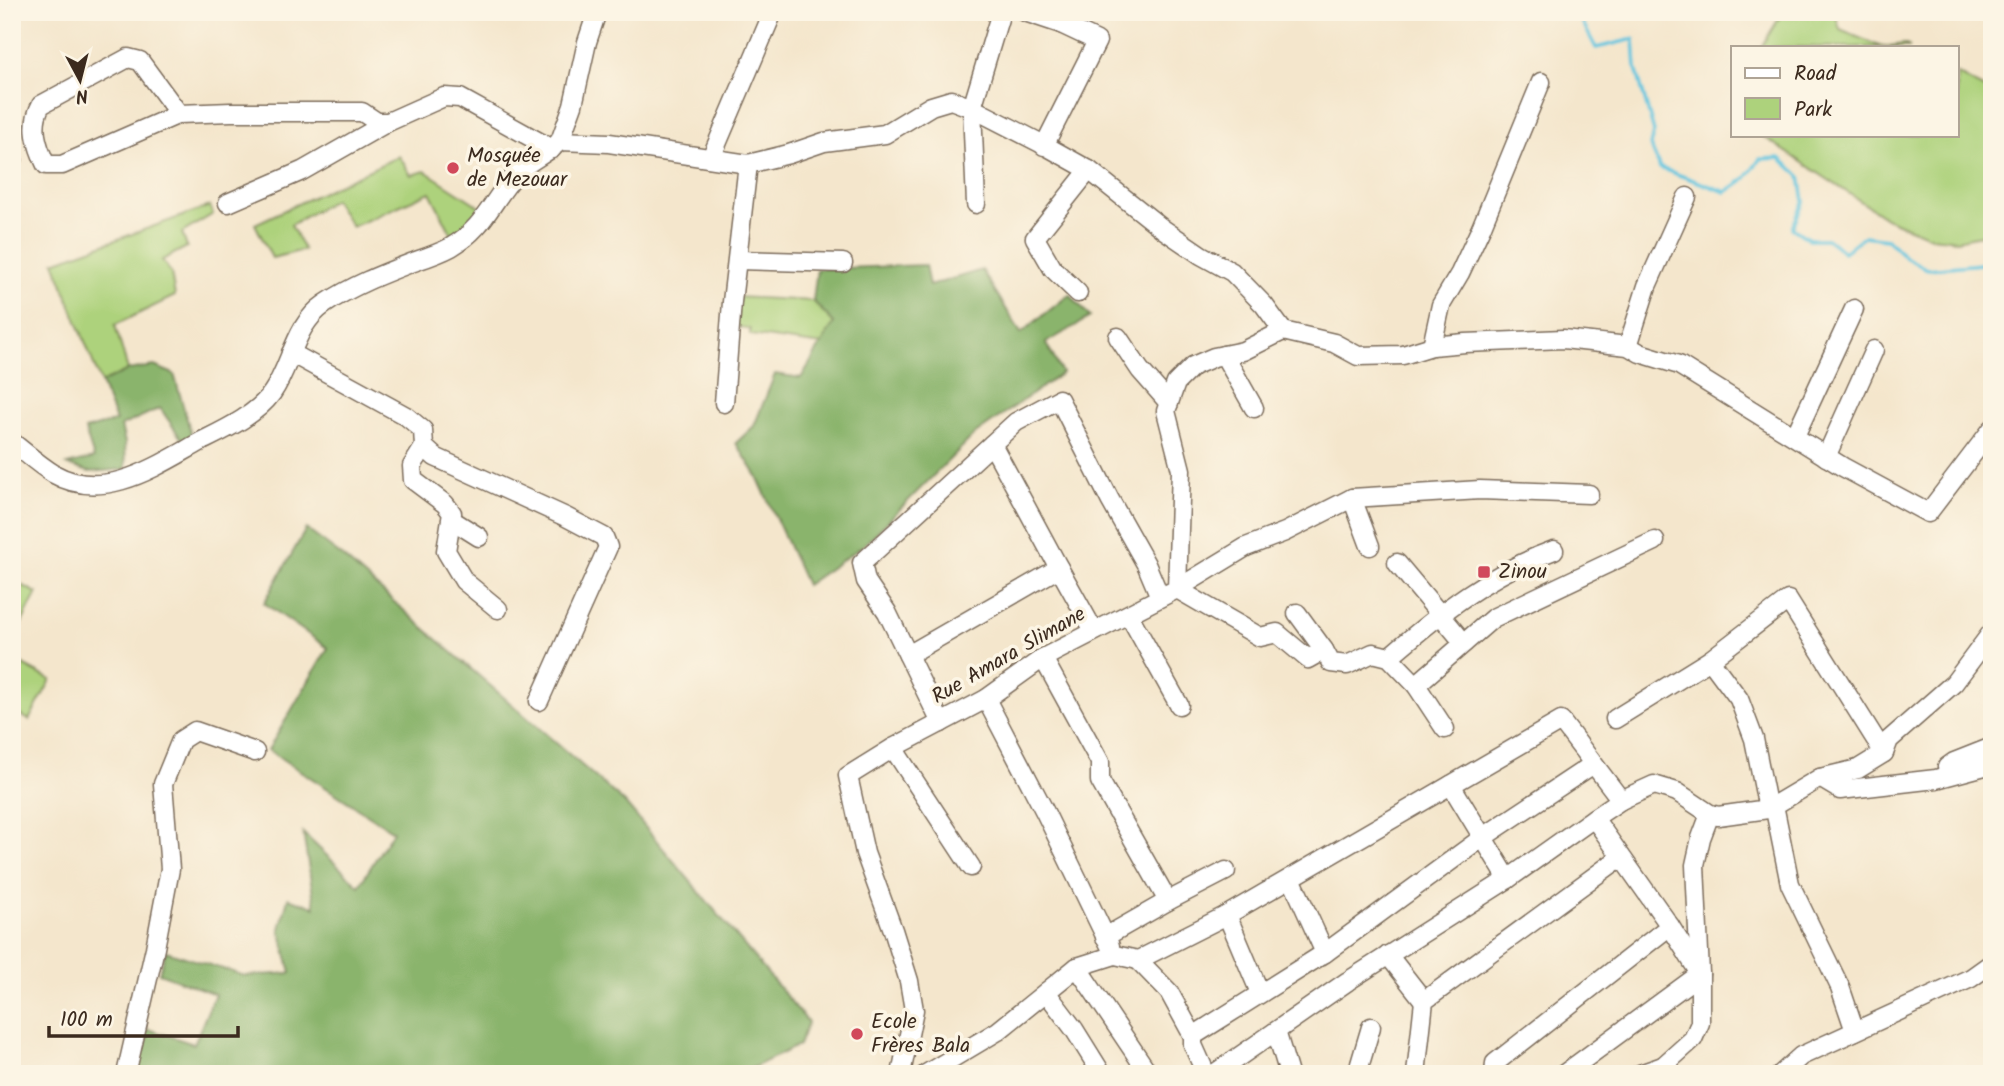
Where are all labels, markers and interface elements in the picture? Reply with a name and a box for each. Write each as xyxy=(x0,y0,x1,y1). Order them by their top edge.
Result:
north arrow xyxy=(46,46,116,116)
legend xyxy=(1731,46,1958,136)
text: Road xyxy=(1794,58,1837,91)
text: N xyxy=(74,79,90,111)
text: Park xyxy=(1794,94,1832,127)
place label: Mosquée de Mezouar xyxy=(467,140,568,197)
marker: Mosquée de Mezouar xyxy=(445,160,461,176)
place label: Zinou xyxy=(1498,556,1547,589)
marker: Zinou xyxy=(1476,564,1492,580)
street label: Rue Amara Slimane xyxy=(926,598,1093,714)
scale bar xyxy=(49,995,238,1039)
text: 100 m xyxy=(60,1004,113,1037)
place label: Ecole Frères Bala xyxy=(871,1006,970,1063)
marker: Ecole Frères Bala xyxy=(849,1026,865,1042)

